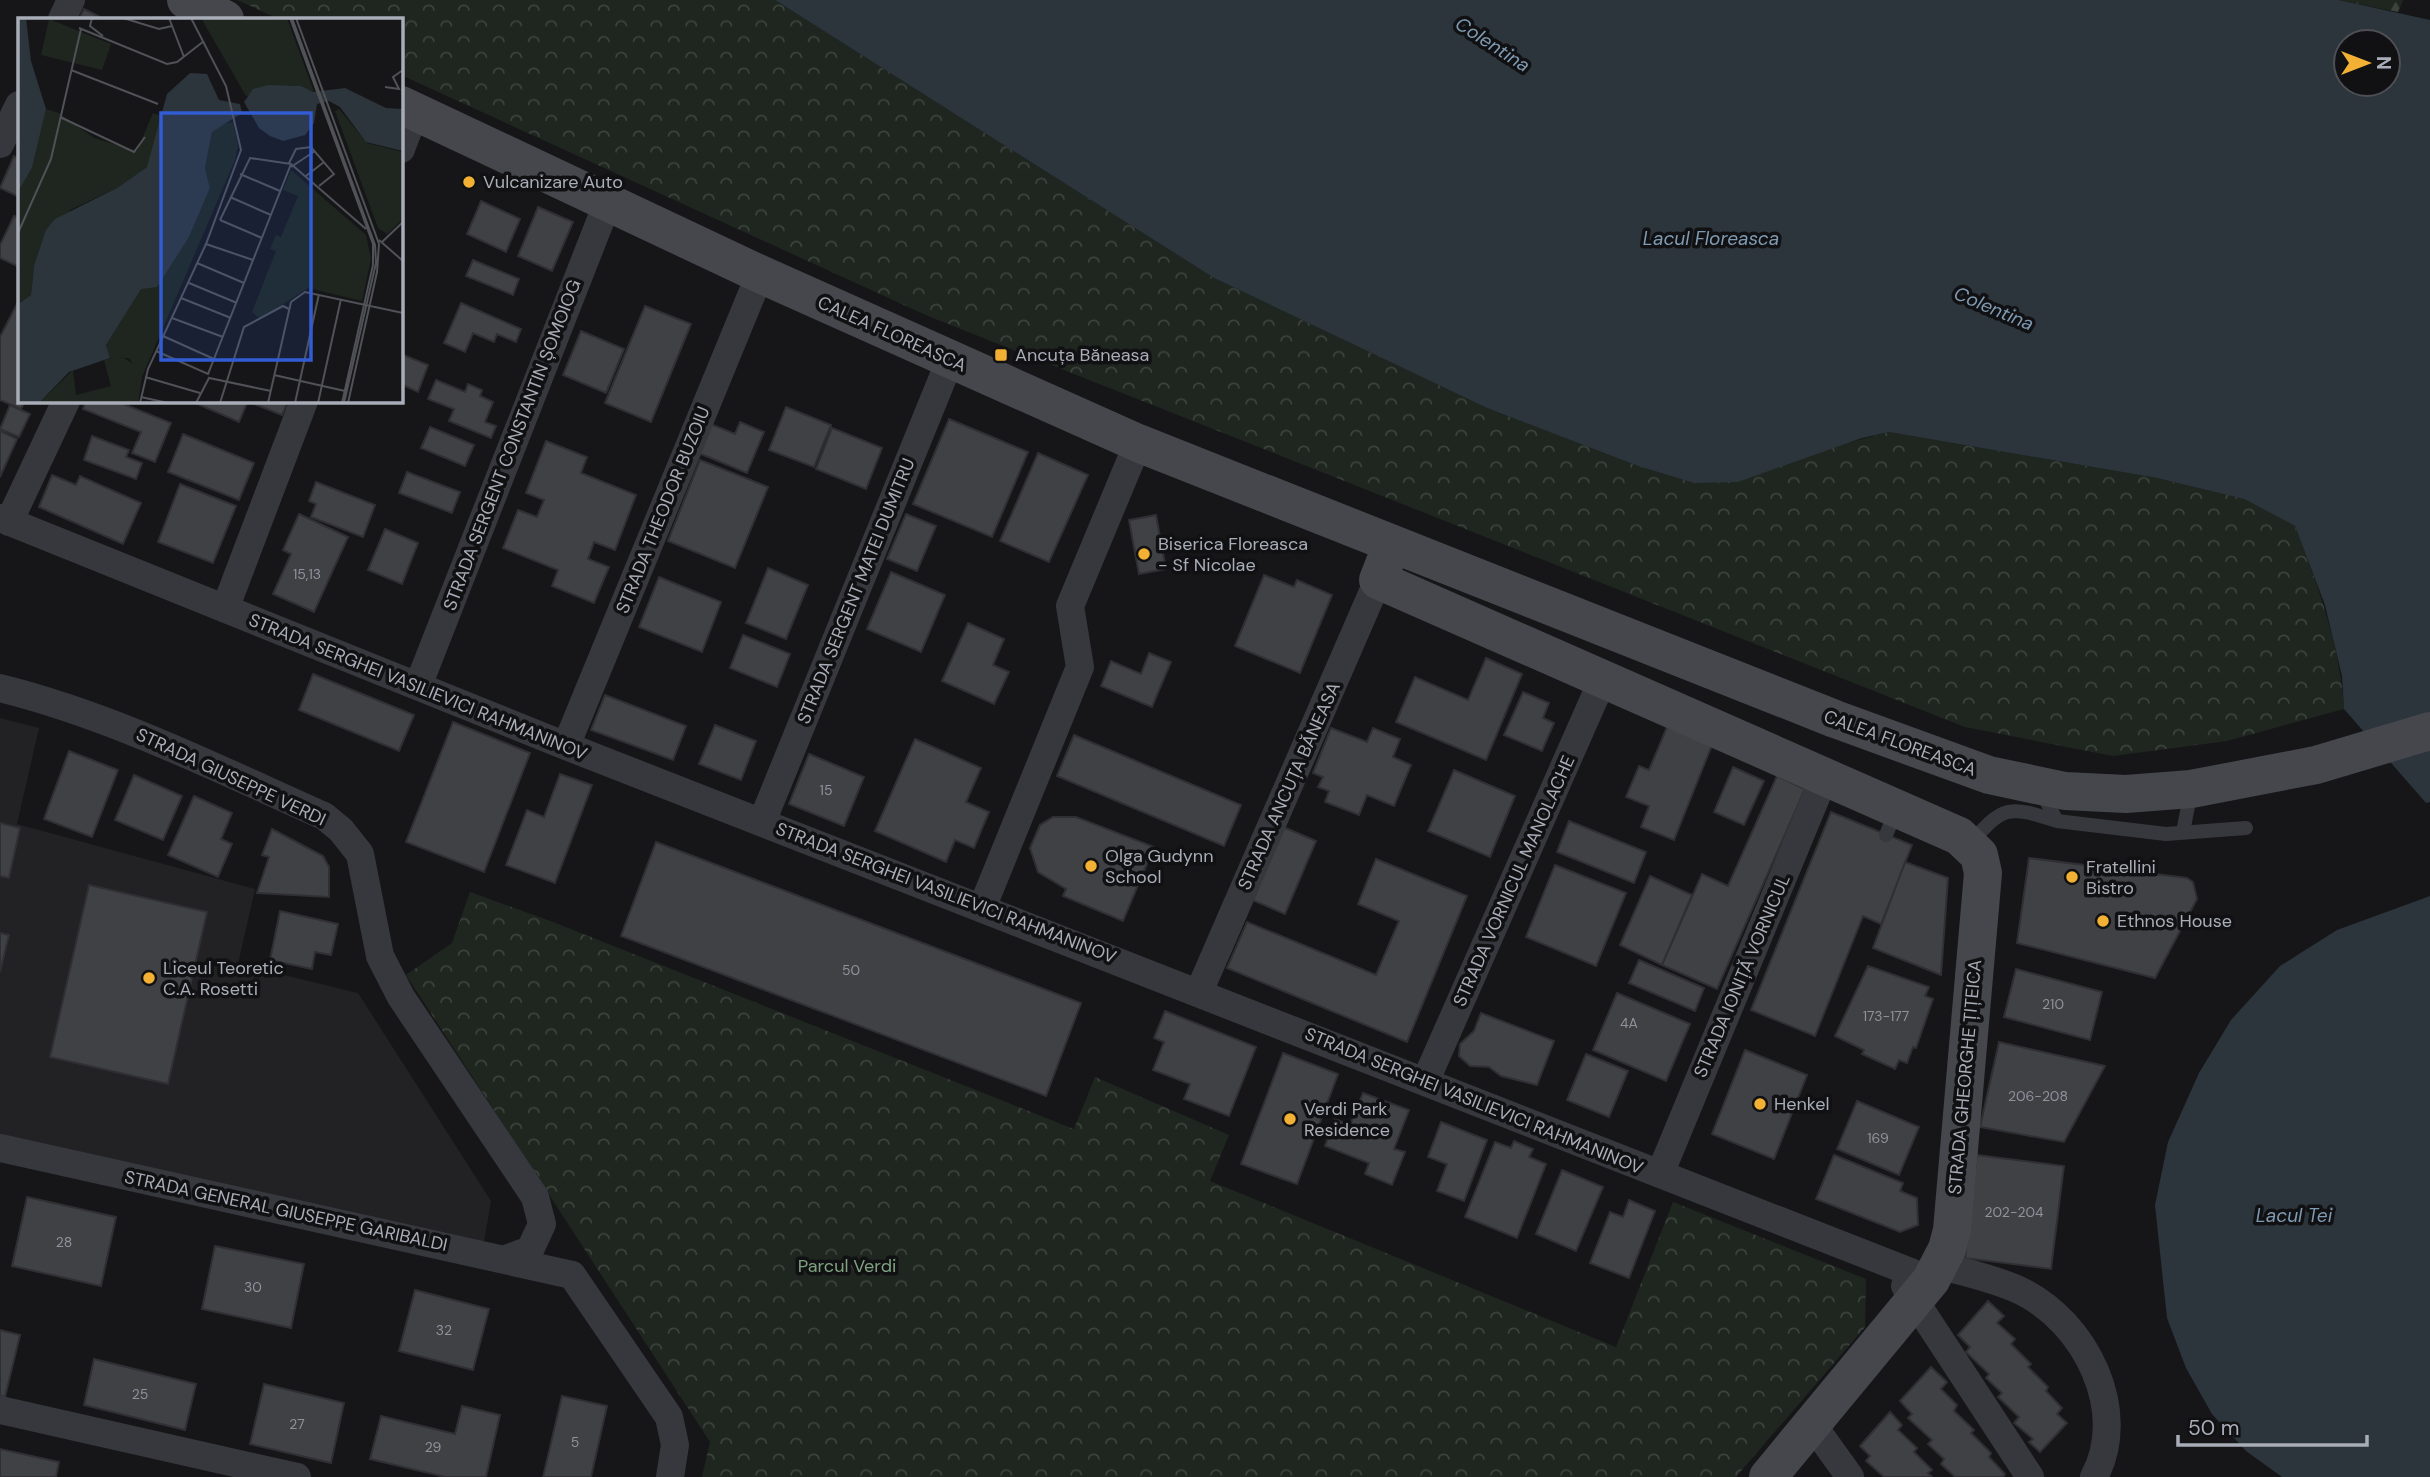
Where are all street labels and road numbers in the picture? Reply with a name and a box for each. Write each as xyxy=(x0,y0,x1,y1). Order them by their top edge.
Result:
street label: STRADA SERGENT CONSTANTIN ȘOMOIOG xyxy=(438,276,586,614)
street label: CALEA FLOREASCA xyxy=(814,290,970,378)
street label: STRADA THEODOR BUZOIU xyxy=(610,403,716,617)
street label: STRADA SERGENT MATEI DUMITRU xyxy=(792,455,920,727)
street label: STRADA SERGHEI VASILIEVICI RAHMANINOV xyxy=(245,608,591,766)
street label: STRADA ANCUȚA BĂNEASA xyxy=(1232,678,1346,894)
street label: CALEA FLOREASCA xyxy=(1820,704,1980,782)
street label: STRADA GIUSEPPE VERDI xyxy=(132,722,330,832)
street label: STRADA VORNICUL MANOLACHE xyxy=(1448,752,1580,1010)
street label: STRADA SERGHEI VASILIEVICI RAHMANINOV xyxy=(772,817,1120,969)
street label: STRADA IONIȚĂ VORNICUL xyxy=(1688,871,1796,1081)
street label: STRADA GHEORGHE ȚIȚEICA xyxy=(1943,958,1987,1196)
street label: STRADA SERGHEI VASILIEVICI RAHMANINOV xyxy=(1301,1022,1647,1180)
street label: STRADA GENERAL GIUSEPPE GARIBALDI xyxy=(122,1165,450,1257)

